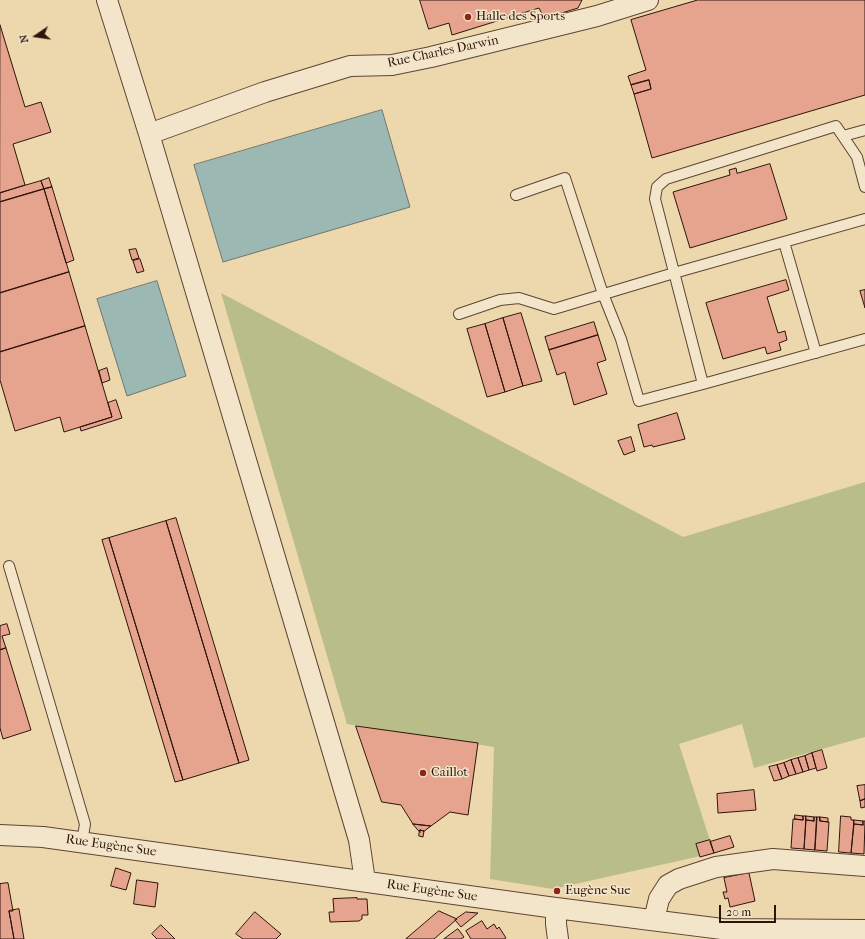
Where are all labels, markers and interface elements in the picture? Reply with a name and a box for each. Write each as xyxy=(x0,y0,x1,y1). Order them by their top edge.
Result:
place label: Halle des Sports xyxy=(476,9,565,25)
marker: Halle des Sports xyxy=(463,12,473,22)
north arrow xyxy=(16,16,56,56)
text: N xyxy=(17,33,31,44)
street label: Rue Charles Darwin xyxy=(386,33,500,71)
place label: Caillot xyxy=(431,765,468,781)
marker: Caillot xyxy=(418,768,428,778)
street label: Rue Eugène Sue xyxy=(65,832,157,860)
street label: Rue Eugène Sue xyxy=(386,877,478,905)
place label: Eugène Sue xyxy=(565,883,631,899)
marker: Eugène Sue xyxy=(552,886,562,896)
scale bar xyxy=(721,897,778,923)
text: 20 m xyxy=(726,905,751,919)

